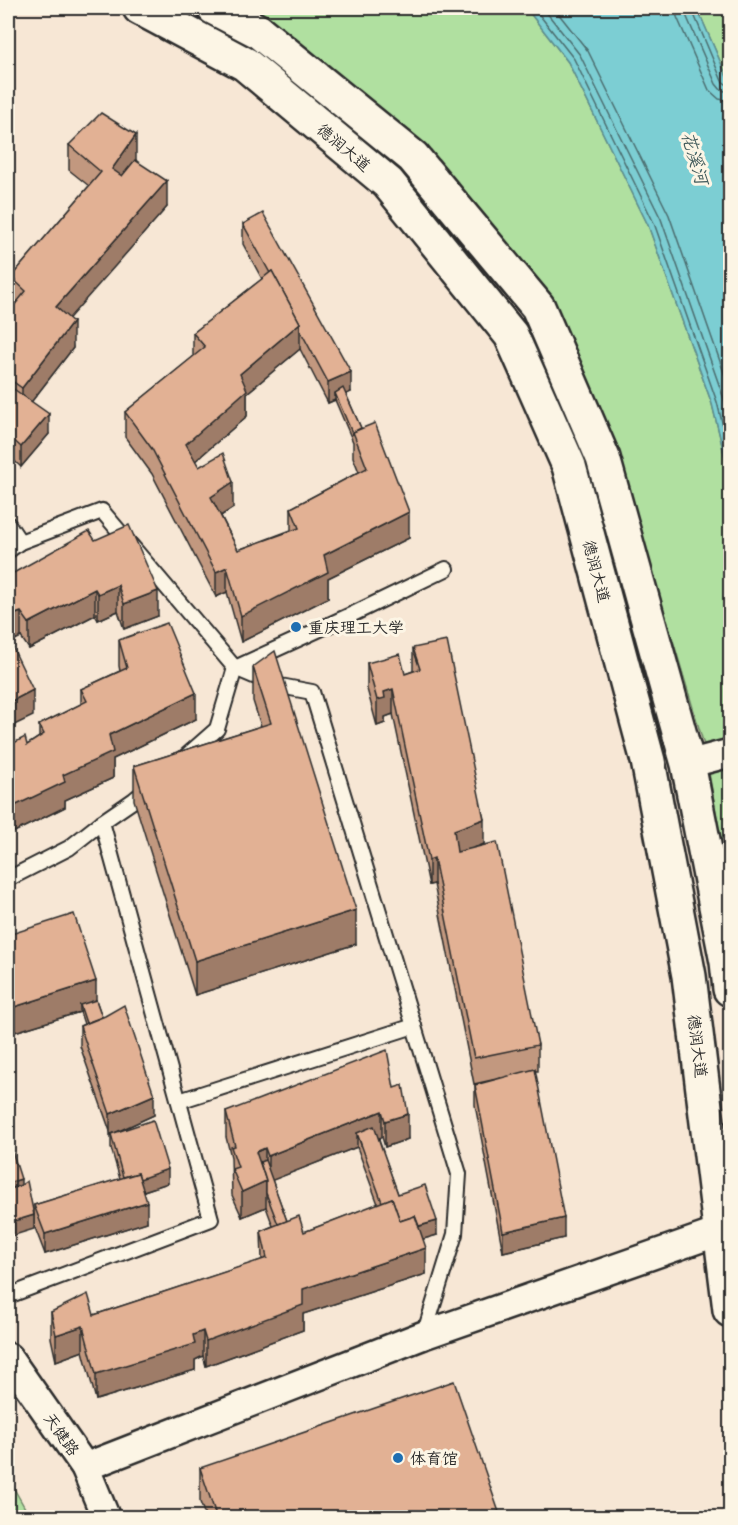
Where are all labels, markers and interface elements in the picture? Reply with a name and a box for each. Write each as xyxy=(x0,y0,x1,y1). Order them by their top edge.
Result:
street label: 德润大道 xyxy=(312,116,377,176)
water label: 花溪河 xyxy=(676,128,718,190)
street label: 德润大道 xyxy=(578,537,618,605)
place label: 重庆理工大学 xyxy=(308,614,404,638)
marker: 重庆理工大学 xyxy=(289,620,303,634)
street label: 德润大道 xyxy=(683,1013,715,1079)
street label: 天健路 xyxy=(39,1407,86,1460)
place label: 体育馆 xyxy=(410,1445,458,1469)
marker: 体育馆 xyxy=(391,1451,405,1465)

